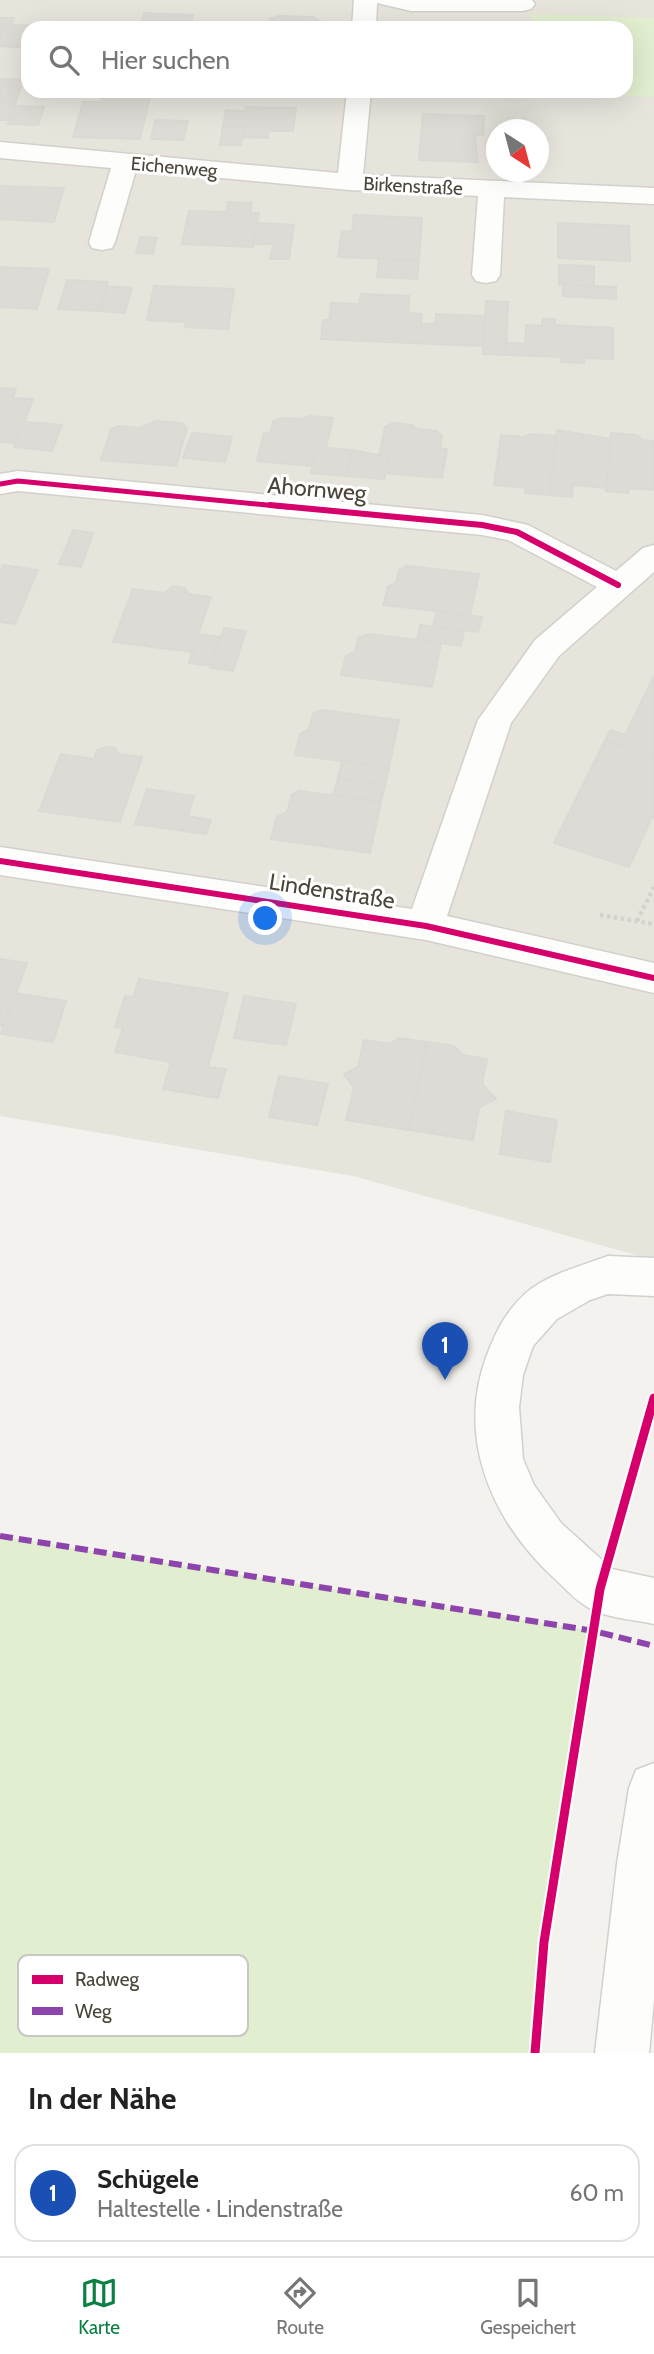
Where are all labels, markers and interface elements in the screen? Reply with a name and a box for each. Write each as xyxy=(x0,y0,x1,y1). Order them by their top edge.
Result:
search box xyxy=(21,21,633,98)
icon: search xyxy=(45,41,83,79)
text: Hier suchen xyxy=(101,44,230,76)
north arrow xyxy=(486,119,549,182)
street label: Eichenweg xyxy=(130,152,219,182)
street label: Birkenstraße xyxy=(363,172,464,200)
street label: Ahornweg xyxy=(266,471,368,507)
street label: Lindenstraße xyxy=(267,867,397,915)
your location xyxy=(248,901,282,935)
pin: 1 xyxy=(422,1322,468,1380)
legend xyxy=(18,1955,248,2036)
text: Radweg xyxy=(75,1968,139,1991)
text: Weg xyxy=(75,2000,112,2023)
text: In der Nähe xyxy=(28,2080,177,2117)
text: Schügele xyxy=(97,2163,199,2195)
text: 1 xyxy=(49,2179,57,2207)
text: 60 m xyxy=(570,2179,624,2207)
text: Haltestelle · Lindenstraße xyxy=(97,2195,343,2223)
tab: Karte xyxy=(78,2274,120,2339)
tab: Route xyxy=(276,2274,324,2339)
tab: Gespeichert xyxy=(480,2274,576,2339)

